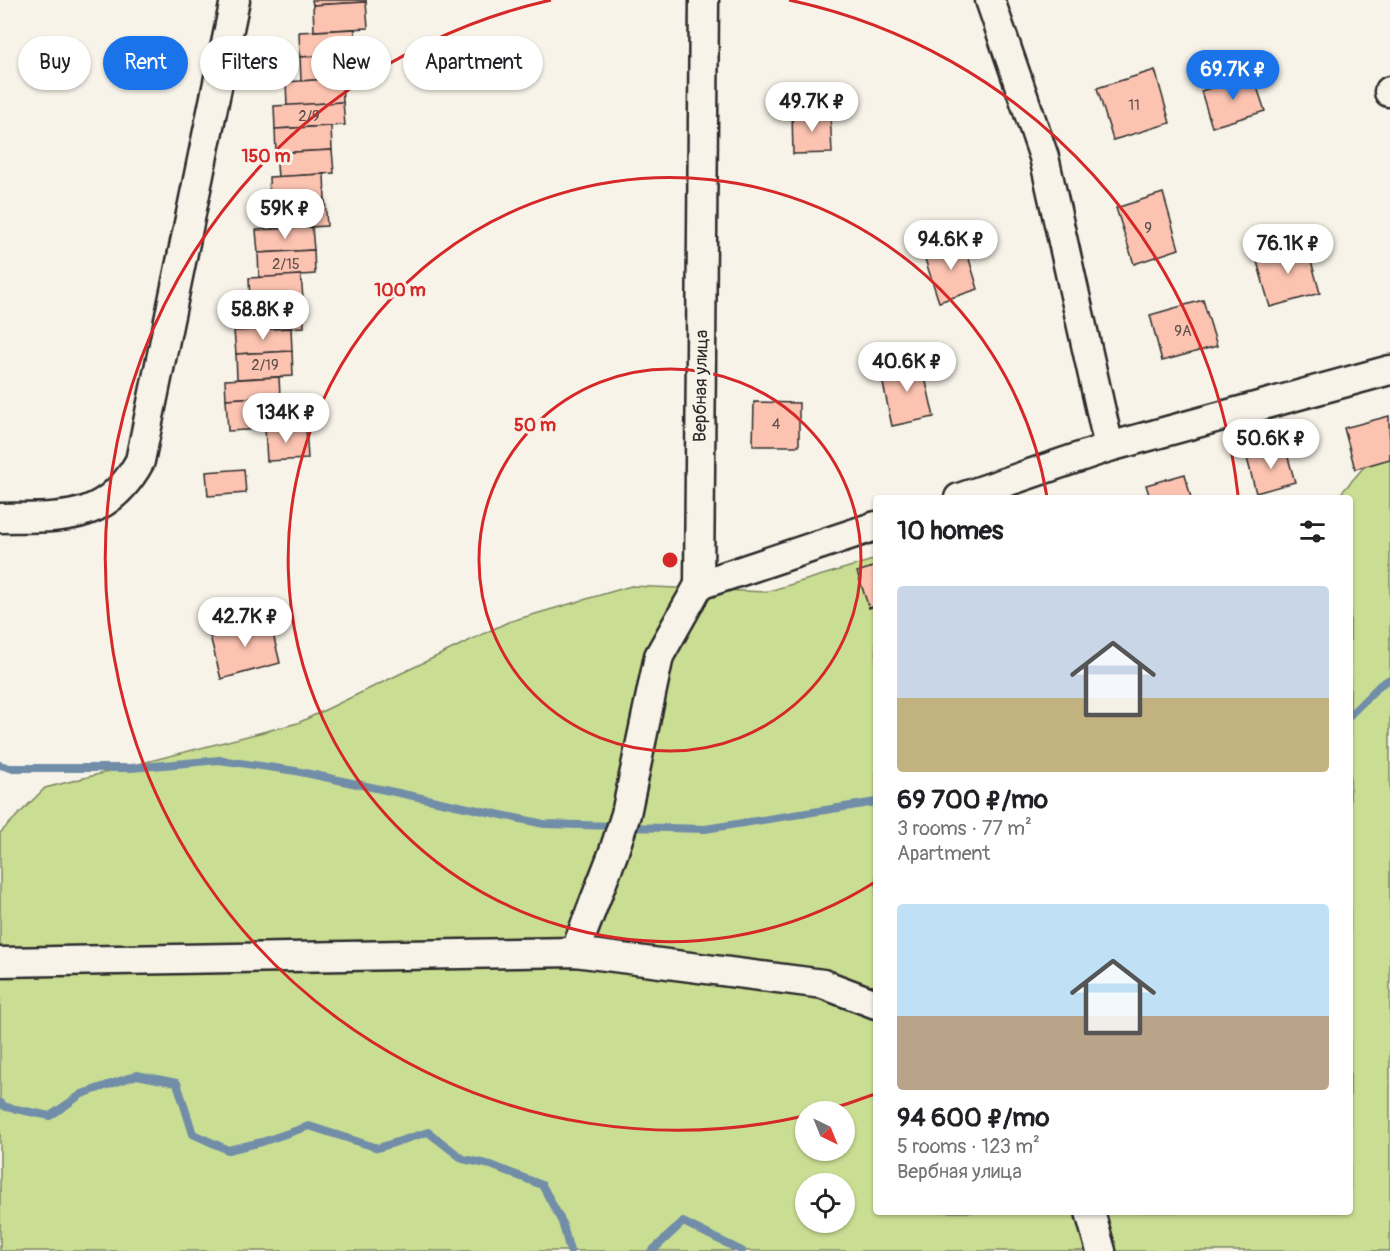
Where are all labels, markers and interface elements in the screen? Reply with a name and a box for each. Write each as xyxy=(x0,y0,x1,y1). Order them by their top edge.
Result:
chip: Buy xyxy=(18,36,91,90)
chip: Rent xyxy=(103,36,188,90)
chip: Filters xyxy=(200,36,299,90)
chip: New xyxy=(311,36,391,90)
chip: Apartment xyxy=(403,36,543,90)
pin: 69.7K ₽ xyxy=(1178,50,1288,101)
text: 69.7K ₽ xyxy=(1200,57,1266,82)
pin: 49.7K ₽ xyxy=(757,82,867,133)
text: 49.7K ₽ xyxy=(779,89,845,114)
house number: 11 xyxy=(1128,96,1140,115)
house number: 2/9 xyxy=(298,107,320,126)
text: 150 m xyxy=(242,145,291,168)
pin: 59K ₽ xyxy=(243,189,327,240)
text: 59K ₽ xyxy=(260,196,310,221)
house number: 9 xyxy=(1144,219,1152,238)
pin: 94.6K ₽ xyxy=(896,220,1006,271)
pin: 76.1K ₽ xyxy=(1233,224,1343,275)
text: 94.6K ₽ xyxy=(918,227,984,252)
text: 76.1K ₽ xyxy=(1257,231,1319,256)
house number: 2/15 xyxy=(272,255,300,274)
text: 100 m xyxy=(374,279,426,302)
pin: 58.8K ₽ xyxy=(208,290,318,341)
text: 58.8K ₽ xyxy=(231,297,295,322)
house number: 9А xyxy=(1174,322,1192,341)
street label: Вербная улица xyxy=(689,330,713,442)
pin: 40.6K ₽ xyxy=(852,342,962,393)
text: 40.6K ₽ xyxy=(872,349,942,374)
house number: 2/19 xyxy=(251,356,279,375)
pin: 134K ₽ xyxy=(237,393,335,444)
text: 134K ₽ xyxy=(257,400,315,425)
text: 50 m xyxy=(514,414,556,437)
house number: 4 xyxy=(772,415,781,434)
pin: 50.6K ₽ xyxy=(1216,419,1326,470)
text: 50.6K ₽ xyxy=(1237,426,1305,451)
text: 10 homes xyxy=(897,515,1003,547)
icon: filters xyxy=(1296,515,1329,548)
centre of rings xyxy=(660,550,680,570)
pin: 42.7K ₽ xyxy=(190,597,300,648)
text: 42.7K ₽ xyxy=(212,604,278,629)
icon: home xyxy=(1059,625,1167,733)
text: 69 700 ₽/mo xyxy=(897,784,1048,816)
text: 3 rooms · 77 m² xyxy=(897,816,1032,841)
text: Apartment xyxy=(897,841,990,866)
icon: home xyxy=(1059,943,1167,1051)
north arrow xyxy=(795,1101,855,1161)
map controls xyxy=(795,1101,855,1233)
text: 94 600 ₽/mo xyxy=(897,1102,1049,1134)
text: 5 rooms · 123 m² xyxy=(897,1134,1040,1159)
text: Вербная улица xyxy=(897,1159,1022,1184)
button: locate xyxy=(795,1173,855,1233)

